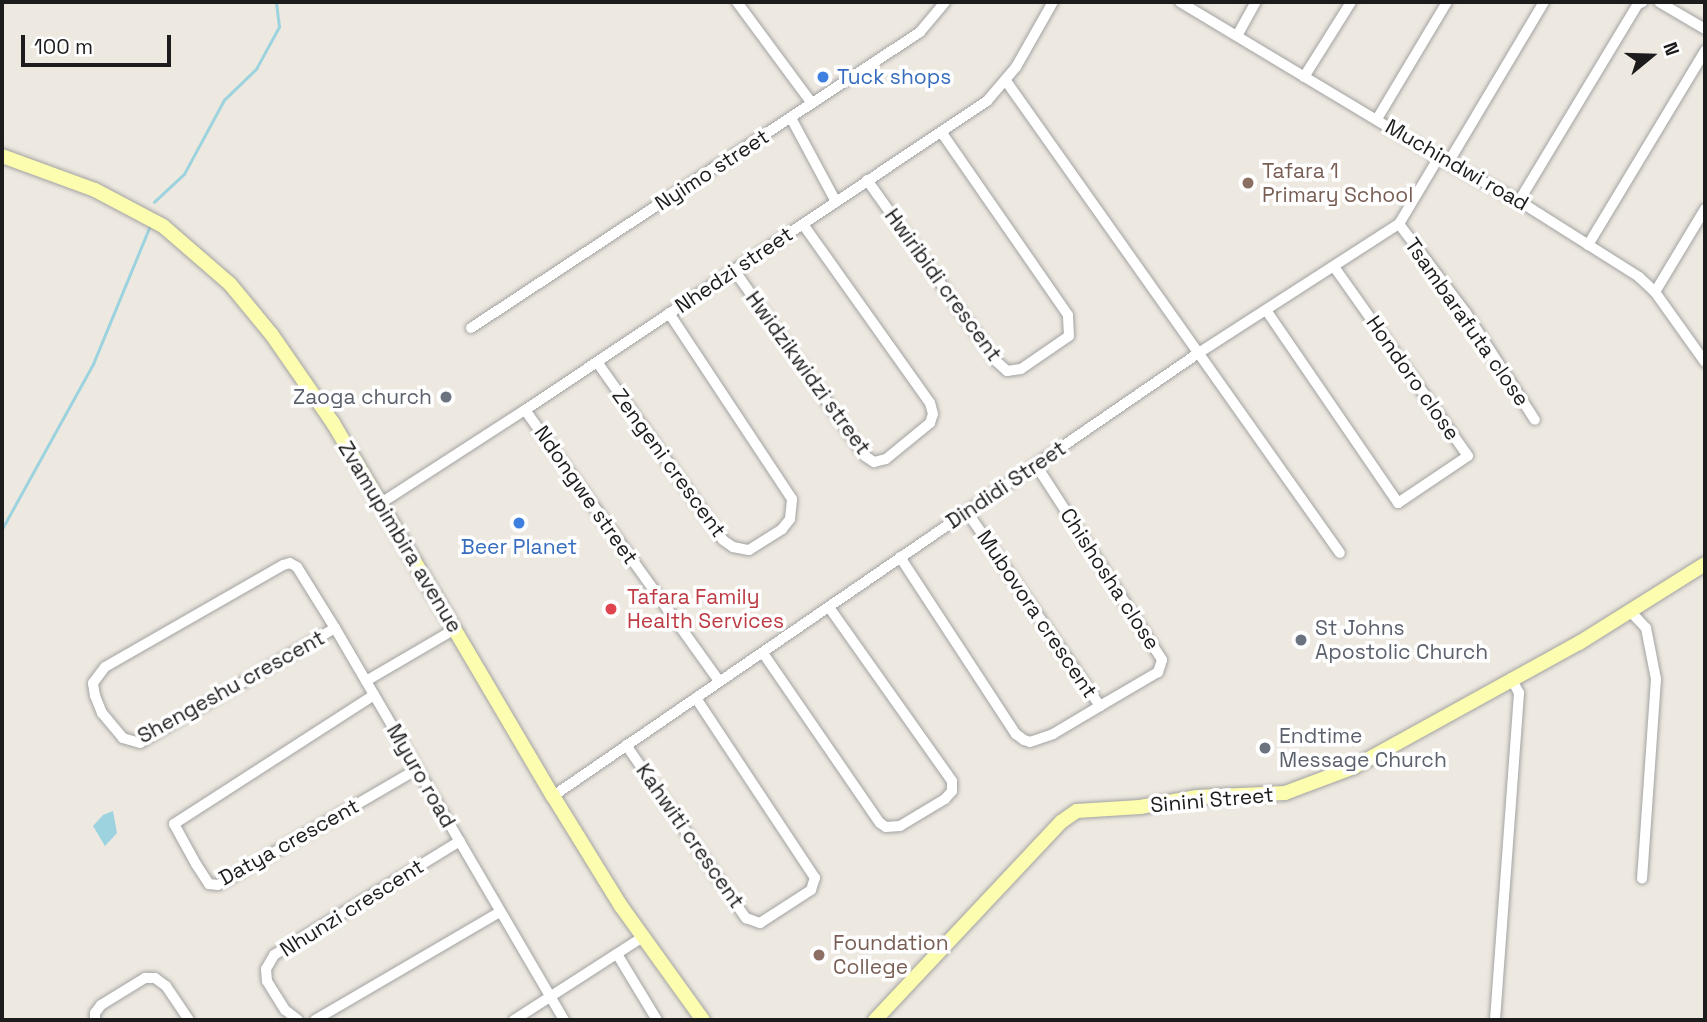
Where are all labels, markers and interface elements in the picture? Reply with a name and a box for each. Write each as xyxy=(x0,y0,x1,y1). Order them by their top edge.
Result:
scale bar xyxy=(24,21,175,65)
north arrow xyxy=(1616,21,1686,91)
text: 100 m xyxy=(34,33,93,60)
text: N xyxy=(1657,39,1685,59)
place label: Tuck shops xyxy=(837,64,951,90)
marker: Tuck shops xyxy=(815,69,831,85)
street label: Muchindwi road xyxy=(1381,114,1533,216)
street label: Nyimo street xyxy=(650,124,774,216)
place label: Tafara 1 Primary School xyxy=(1262,158,1413,208)
marker: Tafara 1 Primary School xyxy=(1240,175,1256,191)
street label: Hwiribidi crescent xyxy=(879,204,1007,366)
street label: Nhedzi street xyxy=(670,221,798,319)
street label: Tsambarafuta close xyxy=(1399,233,1535,411)
street label: Hwidzikwidzi street xyxy=(740,286,876,460)
street label: Hondoro close xyxy=(1361,311,1465,445)
place label: Zaoga church xyxy=(293,384,432,410)
street label: Zengeni crescent xyxy=(607,384,731,542)
marker: Zaoga church xyxy=(438,389,454,405)
street label: Ndongwe street xyxy=(529,421,643,569)
street label: Dindidi Street xyxy=(941,436,1071,534)
street label: Zvamupimbira avenue xyxy=(333,437,467,637)
street label: Chishosha close xyxy=(1055,503,1165,655)
marker: Beer Planet xyxy=(511,515,527,531)
street label: Mubovora crescent xyxy=(972,525,1102,703)
place label: Beer Planet xyxy=(461,534,577,560)
place label: Tafara Family Health Services xyxy=(627,584,784,634)
marker: Tafara Family Health Services xyxy=(601,599,621,619)
place label: St Johns Apostolic Church xyxy=(1315,615,1488,665)
street label: Shengeshu crescent xyxy=(133,625,329,749)
marker: St Johns Apostolic Church xyxy=(1293,632,1309,648)
street label: Myuro road xyxy=(381,720,461,832)
place label: Endtime Message Church xyxy=(1279,723,1447,773)
marker: Endtime Message Church xyxy=(1257,740,1273,756)
street label: Kahwiti crescent xyxy=(631,759,749,913)
street label: Sinini Street xyxy=(1149,782,1275,818)
street label: Datya crescent xyxy=(215,793,363,891)
street label: Nhunzi crescent xyxy=(275,854,429,962)
place label: Foundation College xyxy=(833,930,949,980)
marker: Foundation College xyxy=(811,947,827,963)

